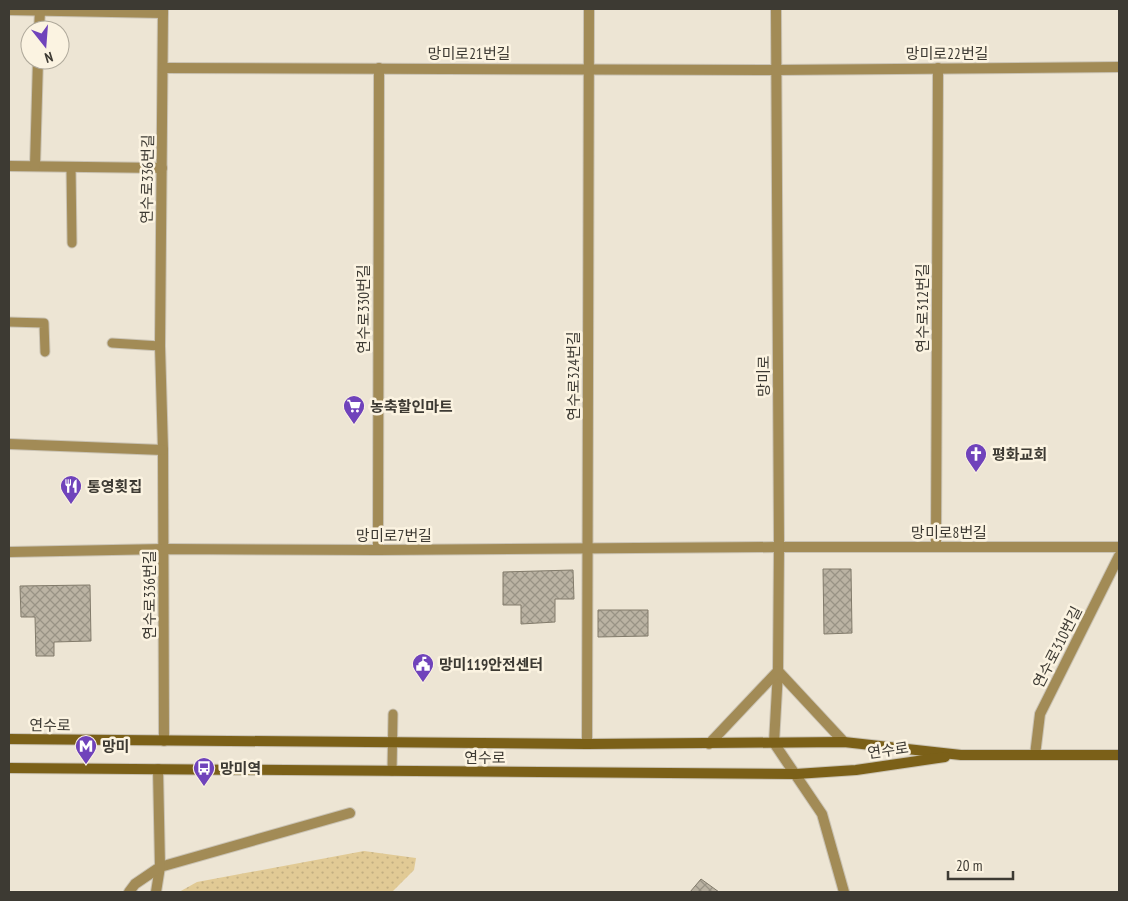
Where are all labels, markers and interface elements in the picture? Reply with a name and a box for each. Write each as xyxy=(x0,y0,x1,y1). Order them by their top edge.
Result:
north arrow xyxy=(20,20,70,70)
street label: 망미로21번길 xyxy=(428,44,510,63)
street label: 망미로22번길 xyxy=(906,44,988,63)
text: N xyxy=(43,48,55,67)
street label: 연수로336번길 xyxy=(137,134,157,224)
street label: 연수로312번길 xyxy=(913,263,932,353)
street label: 연수로330번길 xyxy=(354,264,373,354)
street label: 연수로324번길 xyxy=(564,331,583,421)
street label: 망미로 xyxy=(754,355,773,397)
supermarket icon: 농축할인마트 xyxy=(342,394,366,425)
place label: 농축할인마트 xyxy=(370,397,453,416)
church icon: 평화교회 xyxy=(964,442,988,473)
place label: 평화교회 xyxy=(992,445,1047,464)
restaurant icon: 통영횟집 xyxy=(59,474,83,505)
place label: 통영횟집 xyxy=(87,477,142,496)
street label: 망미로8번길 xyxy=(911,523,987,542)
street label: 망미로7번길 xyxy=(356,526,432,545)
street label: 연수로336번길 xyxy=(140,550,159,640)
street label: 연수로310번길 xyxy=(1028,603,1086,691)
public building icon: 망미119안전센터 xyxy=(411,652,435,683)
place label: 망미119안전센터 xyxy=(439,655,543,674)
street label: 연수로 xyxy=(29,715,71,735)
metro station icon: 망미 xyxy=(74,734,98,765)
place label: 망미 xyxy=(102,737,130,756)
street label: 연수로 xyxy=(866,738,910,762)
street label: 연수로 xyxy=(464,748,506,767)
bus stop icon: 망미역 xyxy=(192,756,216,787)
place label: 망미역 xyxy=(220,759,261,778)
scale bar xyxy=(948,848,1013,880)
text: 20 m xyxy=(956,856,982,875)

